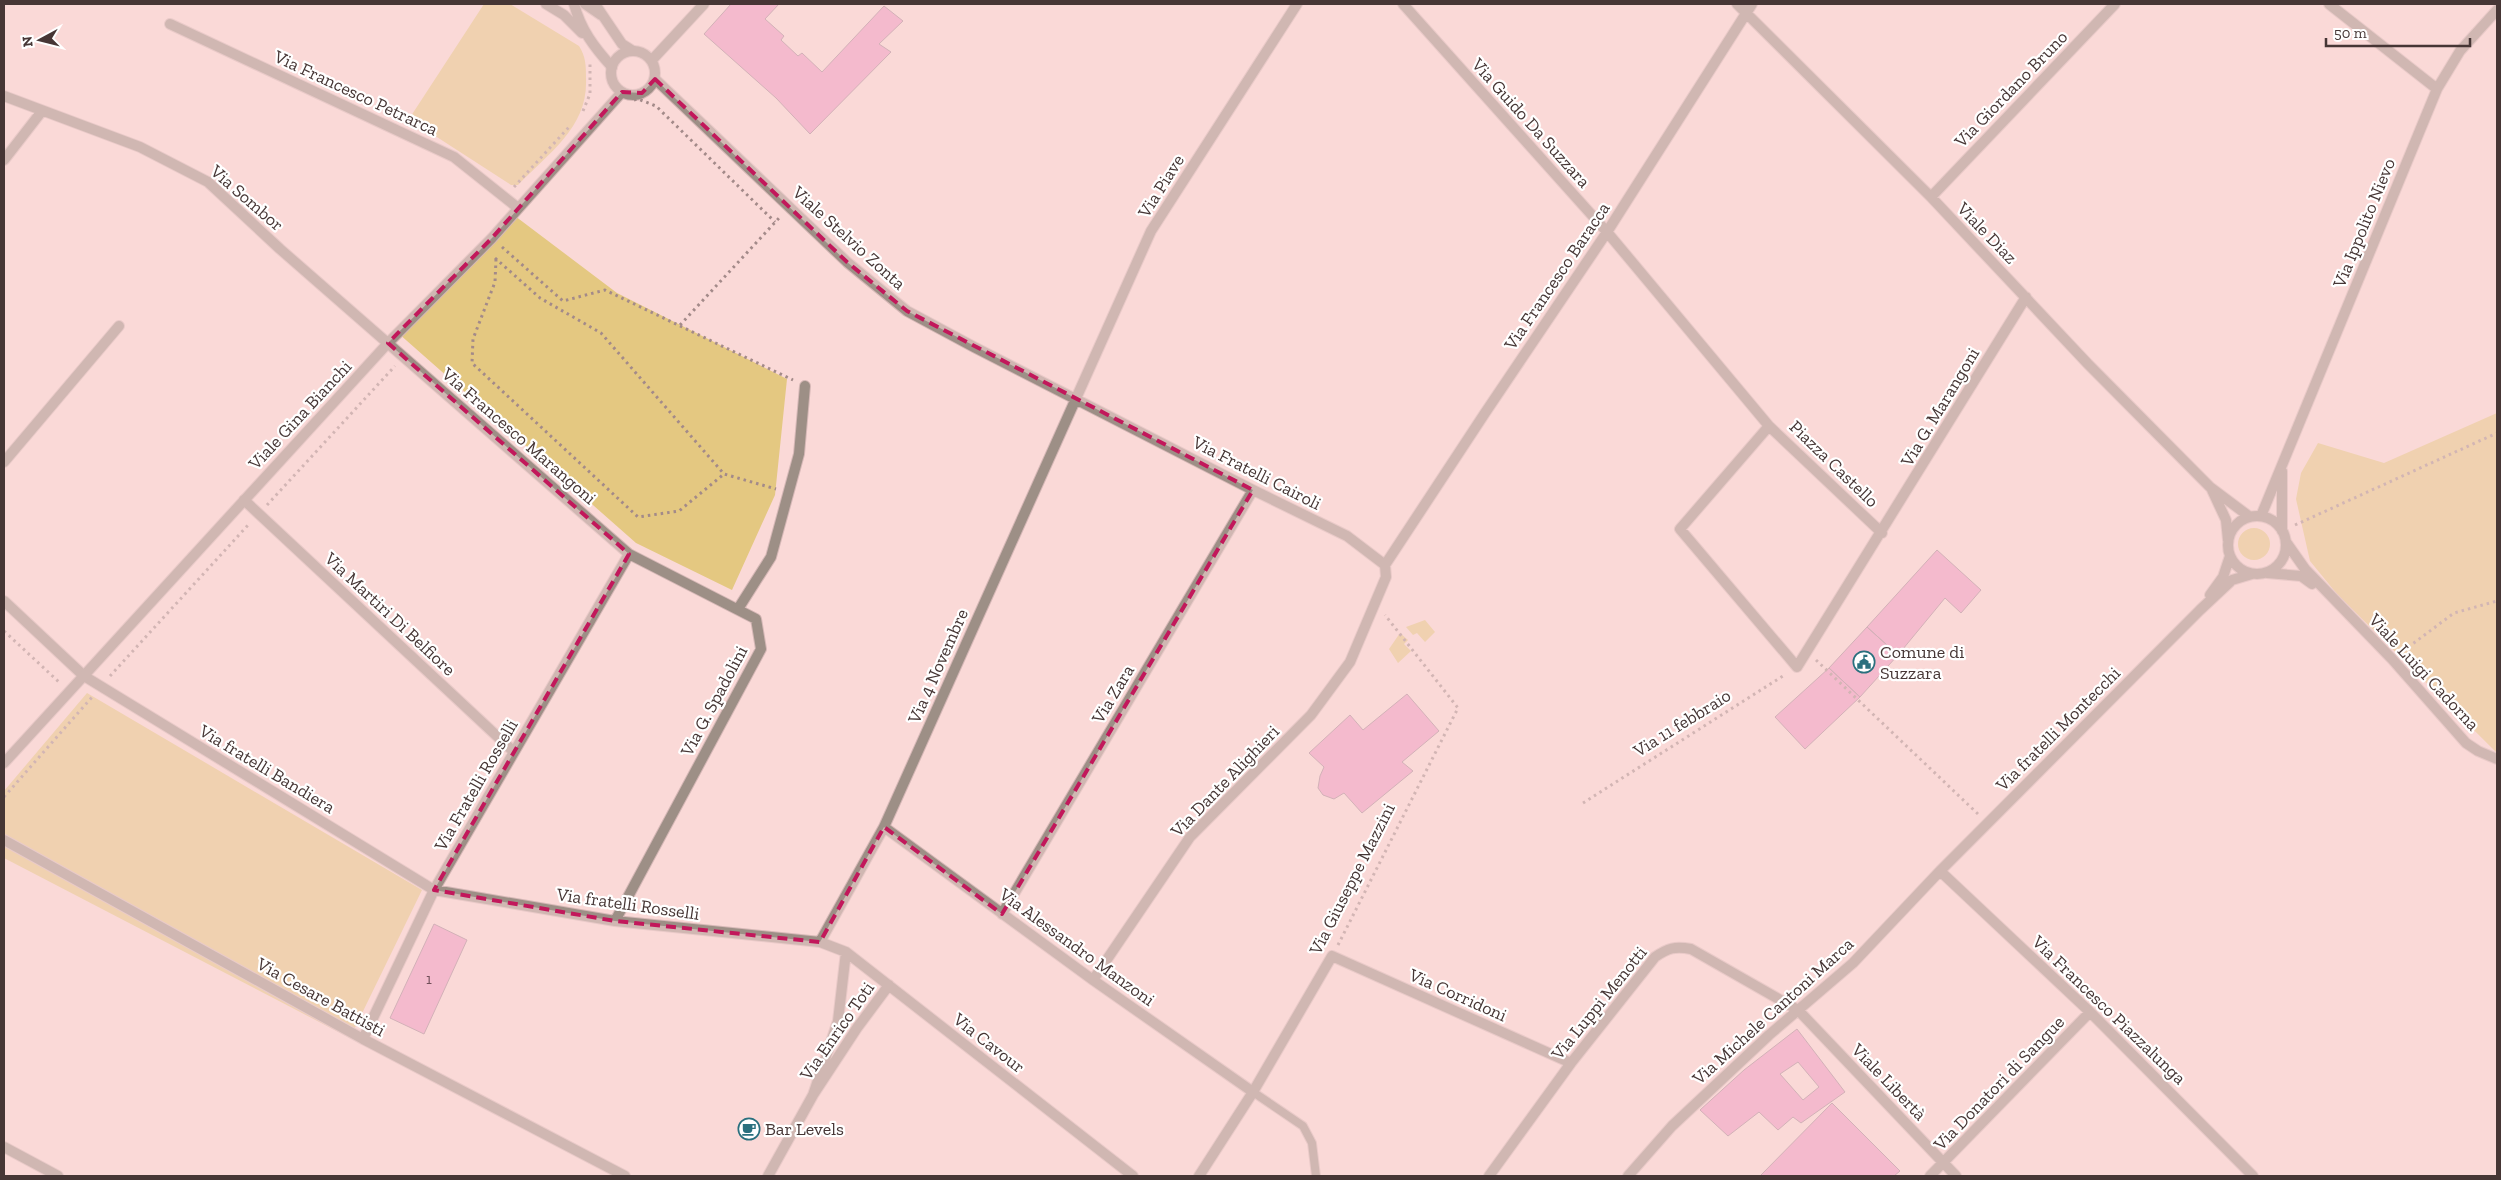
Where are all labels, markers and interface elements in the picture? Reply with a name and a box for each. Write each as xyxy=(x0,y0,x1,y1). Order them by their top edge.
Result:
north arrow xyxy=(15,15,65,65)
scale bar xyxy=(2326,15,2470,47)
text: 50 m xyxy=(2334,24,2367,42)
street label: Via Giordano Bruno xyxy=(1949,26,2072,153)
text: N xyxy=(18,35,37,48)
street label: Via Francesco Petrarca xyxy=(270,45,442,141)
street label: Via Guido Da Suzzara xyxy=(1466,53,1595,193)
street label: Via Piave xyxy=(1133,150,1189,222)
street label: Via Ippolito Nievo xyxy=(2328,155,2400,292)
street label: Via Sombor xyxy=(205,160,288,236)
street label: Viale Stelvio Zonta xyxy=(787,181,910,295)
street label: Viale Diaz xyxy=(1952,197,2022,268)
street label: Via Francesco Baracca xyxy=(1499,198,1615,355)
street label: Via G. Marangoni xyxy=(1895,344,1984,471)
street label: Viale Gina Bianchi xyxy=(243,356,356,475)
street label: Via Francesco Marangoni xyxy=(437,362,601,509)
street label: Piazza Castello xyxy=(1785,416,1883,512)
street label: Via Fratelli Cairoli xyxy=(1188,431,1325,515)
street label: Via Martiri Di Belfiore xyxy=(319,547,460,680)
street label: Via 4 Novembre xyxy=(902,605,973,728)
street label: Viale Luigi Cadorna xyxy=(2363,608,2484,735)
place label: Comune di Suzzara xyxy=(1880,641,1964,684)
street label: Via G. Spadolini xyxy=(675,642,752,761)
public building icon: Comune di Suzzara xyxy=(1852,650,1876,674)
street label: Via Zara xyxy=(1086,660,1139,728)
street label: Via fratelli Montecchi xyxy=(1991,662,2125,796)
street label: Via 11 febbraio xyxy=(1628,684,1735,762)
street label: Via Fratelli Rosselli xyxy=(429,715,523,856)
street label: Via fratelli Bandiera xyxy=(194,719,339,818)
street label: Via Dante Alighieri xyxy=(1165,721,1284,842)
street label: Via Giuseppe Mazzini xyxy=(1304,800,1400,959)
street label: Via fratelli Rosselli xyxy=(554,883,701,925)
street label: Via Alessandro Manzoni xyxy=(994,883,1159,1011)
street label: Via Francesco Piazzalunga xyxy=(2027,930,2191,1089)
street label: Via Michele Cantoni Marca xyxy=(1687,933,1858,1090)
street label: Via Luppi Menotti xyxy=(1546,942,1652,1065)
street label: Via Cesare Battisti xyxy=(252,952,389,1041)
street label: Via Corridoni xyxy=(1405,963,1510,1026)
house number: 1 xyxy=(426,970,432,988)
street label: Via Enrico Toti xyxy=(794,978,879,1085)
street label: Via Cavour xyxy=(948,1008,1029,1078)
street label: Via Donatori di Sangue xyxy=(1928,1011,2069,1156)
street label: Viale Libertà xyxy=(1846,1038,1931,1125)
cafe icon: Bar Levels xyxy=(737,1117,761,1141)
place label: Bar Levels xyxy=(765,1118,844,1140)

